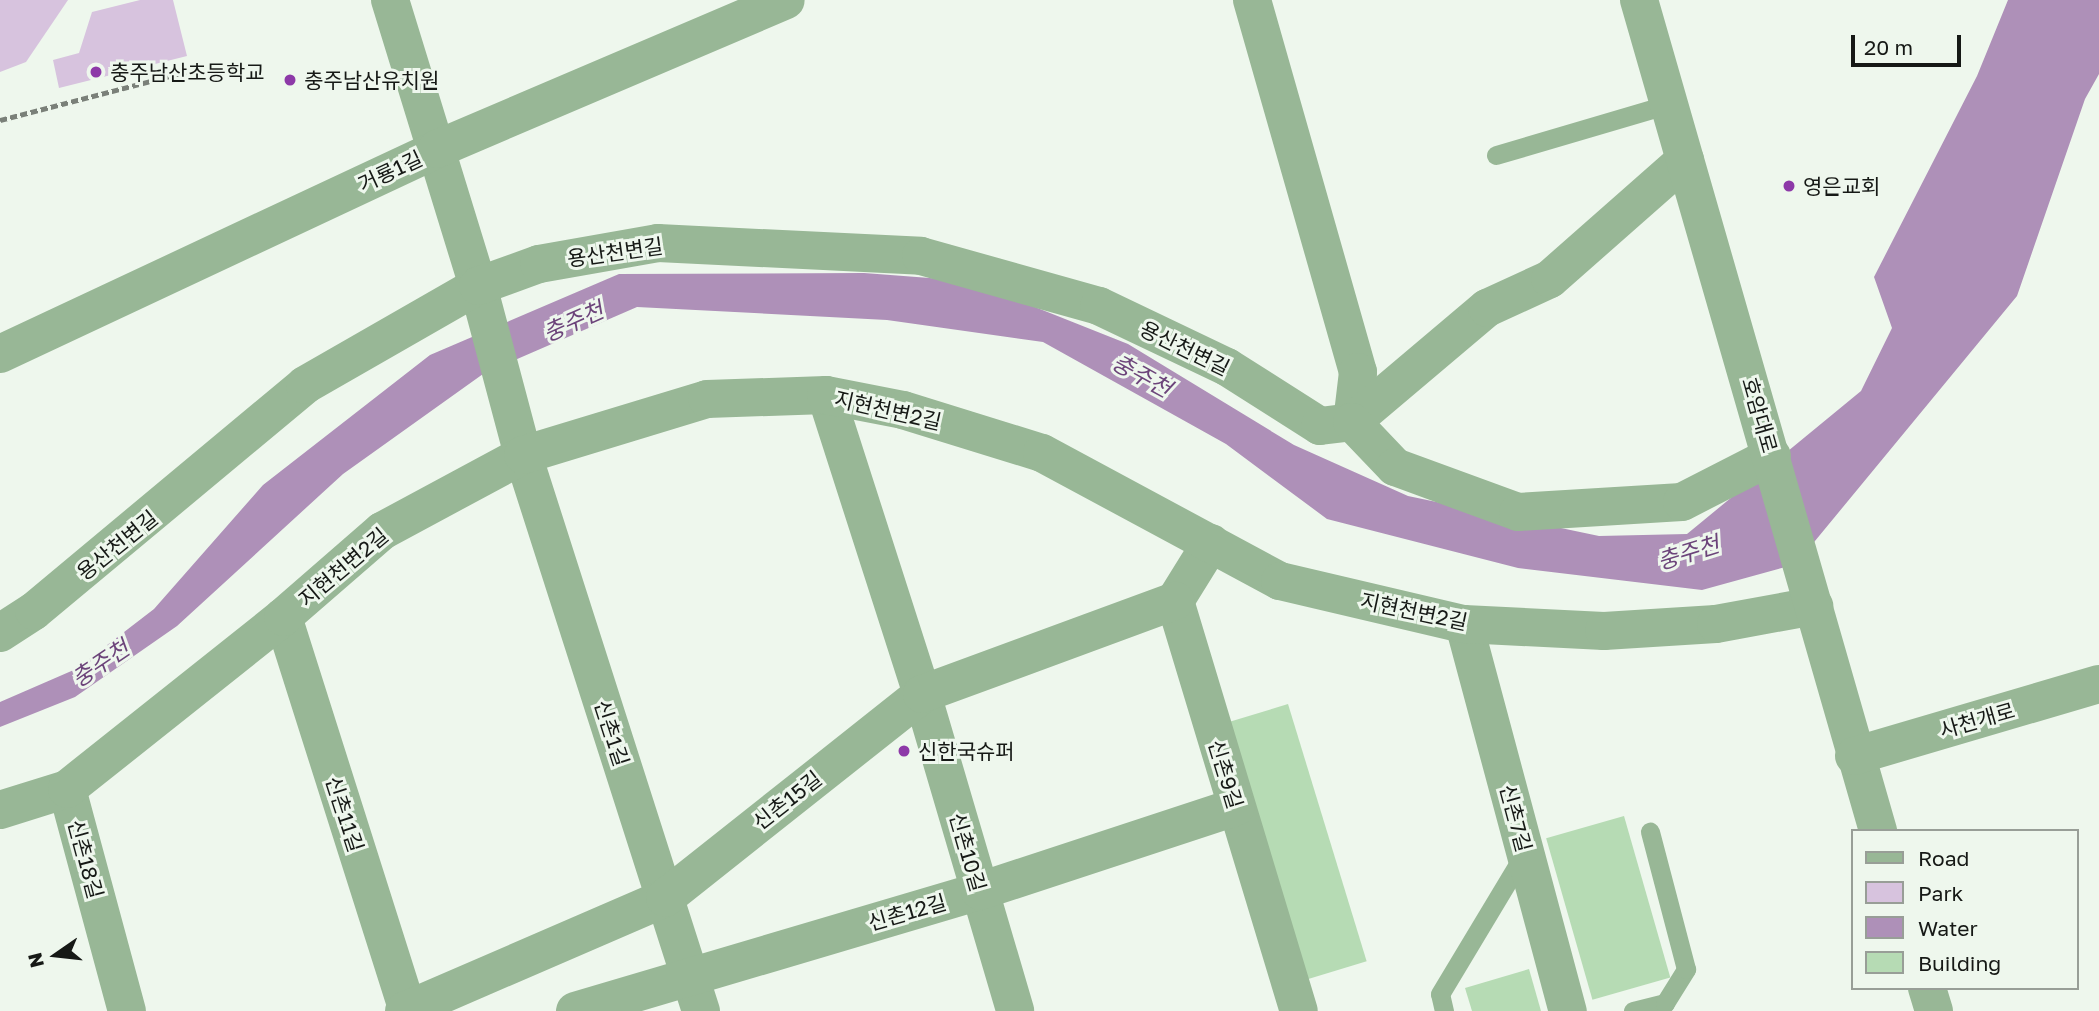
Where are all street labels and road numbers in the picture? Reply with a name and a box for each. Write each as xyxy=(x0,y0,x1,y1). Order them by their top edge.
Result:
street label: 거룡1길 xyxy=(354,145,426,197)
street label: 용산천변길 xyxy=(565,233,665,271)
street label: 용산천변길 xyxy=(1136,316,1234,380)
street label: 호암대로 xyxy=(1737,374,1783,456)
street label: 지현천변2길 xyxy=(832,385,944,435)
street label: 용산천변길 xyxy=(72,505,162,585)
street label: 지현천변2길 xyxy=(293,522,393,612)
street label: 지현천변2길 xyxy=(1358,587,1470,635)
street label: 신촌1길 xyxy=(589,697,635,769)
street label: 사천개로 xyxy=(1936,697,2018,743)
street label: 신촌9길 xyxy=(1204,737,1248,811)
street label: 신촌15길 xyxy=(748,765,826,835)
street label: 신촌11길 xyxy=(321,773,369,855)
street label: 신촌7길 xyxy=(1495,781,1537,855)
street label: 신촌10길 xyxy=(945,810,991,894)
street label: 신촌18길 xyxy=(63,817,109,901)
street label: 신촌12길 xyxy=(865,889,949,935)

